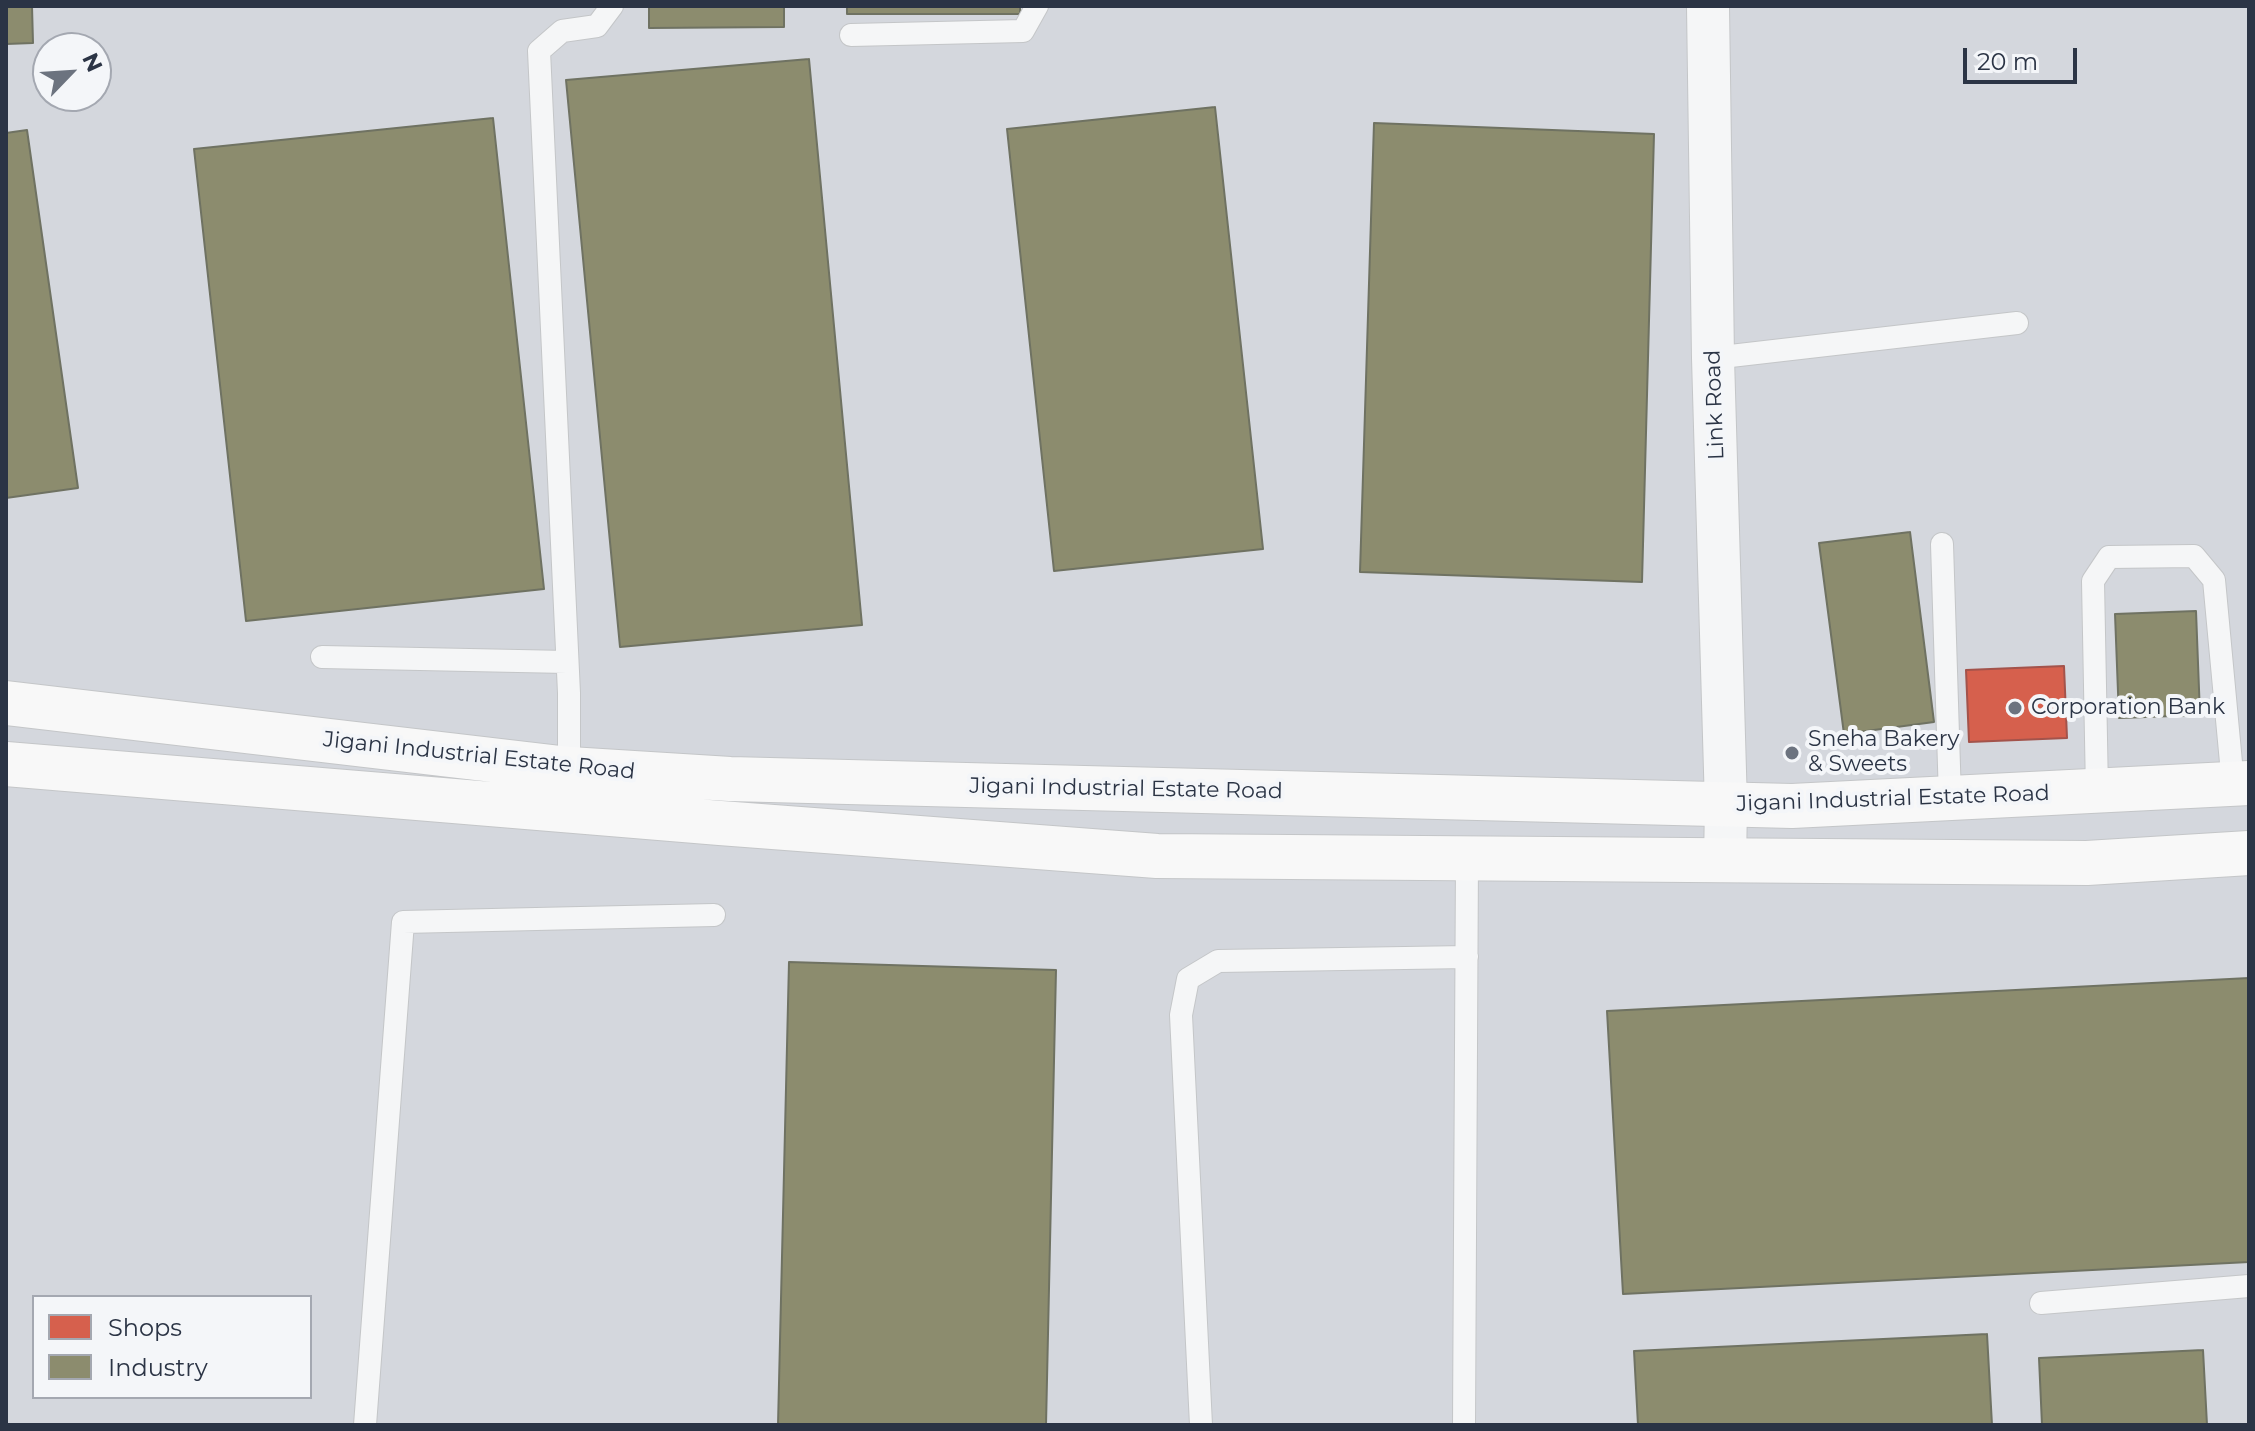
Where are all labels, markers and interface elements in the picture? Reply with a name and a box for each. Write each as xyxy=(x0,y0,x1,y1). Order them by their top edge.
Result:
north arrow xyxy=(32,32,112,112)
scale bar xyxy=(1967,32,2081,82)
text: 20 m xyxy=(1977,47,2038,76)
text: N xyxy=(76,49,108,76)
street label: Link Road xyxy=(1700,349,1730,461)
place label: Corporation Bank xyxy=(2031,695,2225,721)
marker: Corporation Bank xyxy=(2006,699,2024,717)
street label: Jigani Industrial Estate Road xyxy=(322,726,636,786)
place label: Sneha Bakery & Sweets xyxy=(1808,727,1959,778)
marker: Sneha Bakery & Sweets xyxy=(1783,744,1801,762)
street label: Jigani Industrial Estate Road xyxy=(969,773,1283,805)
street label: Jigani Industrial Estate Road xyxy=(1736,780,2050,818)
legend xyxy=(32,1295,312,1399)
text: Shops xyxy=(108,1313,182,1342)
text: Industry xyxy=(108,1353,208,1382)

